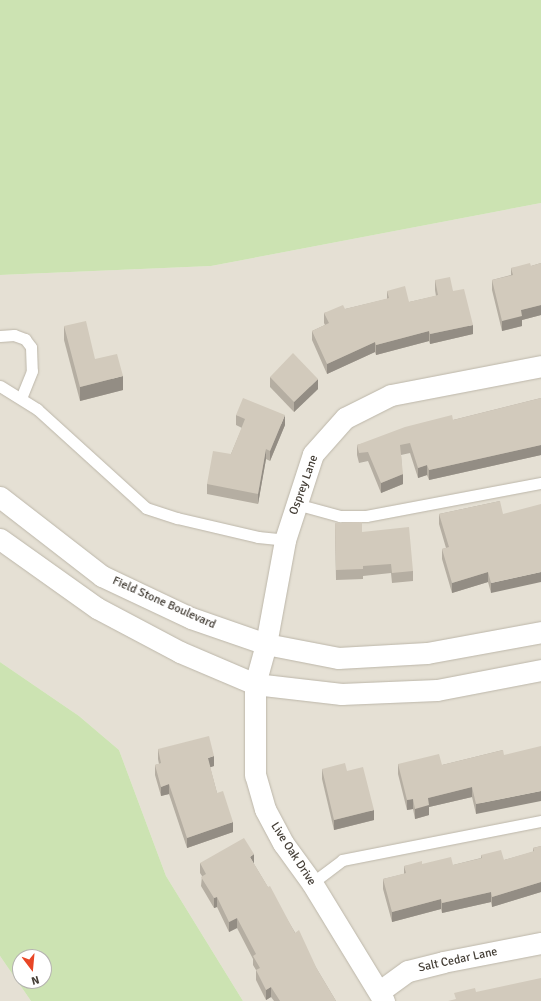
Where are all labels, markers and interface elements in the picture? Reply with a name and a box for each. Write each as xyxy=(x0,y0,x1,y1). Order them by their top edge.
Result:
street label: Osprey Lane xyxy=(287,453,321,517)
street label: Field Stone Boulevard xyxy=(110,574,218,632)
street label: Live Oak Drive xyxy=(267,820,319,888)
street label: Salt Cedar Lane xyxy=(417,945,499,975)
north arrow xyxy=(12,949,52,989)
text: N xyxy=(30,973,41,987)

